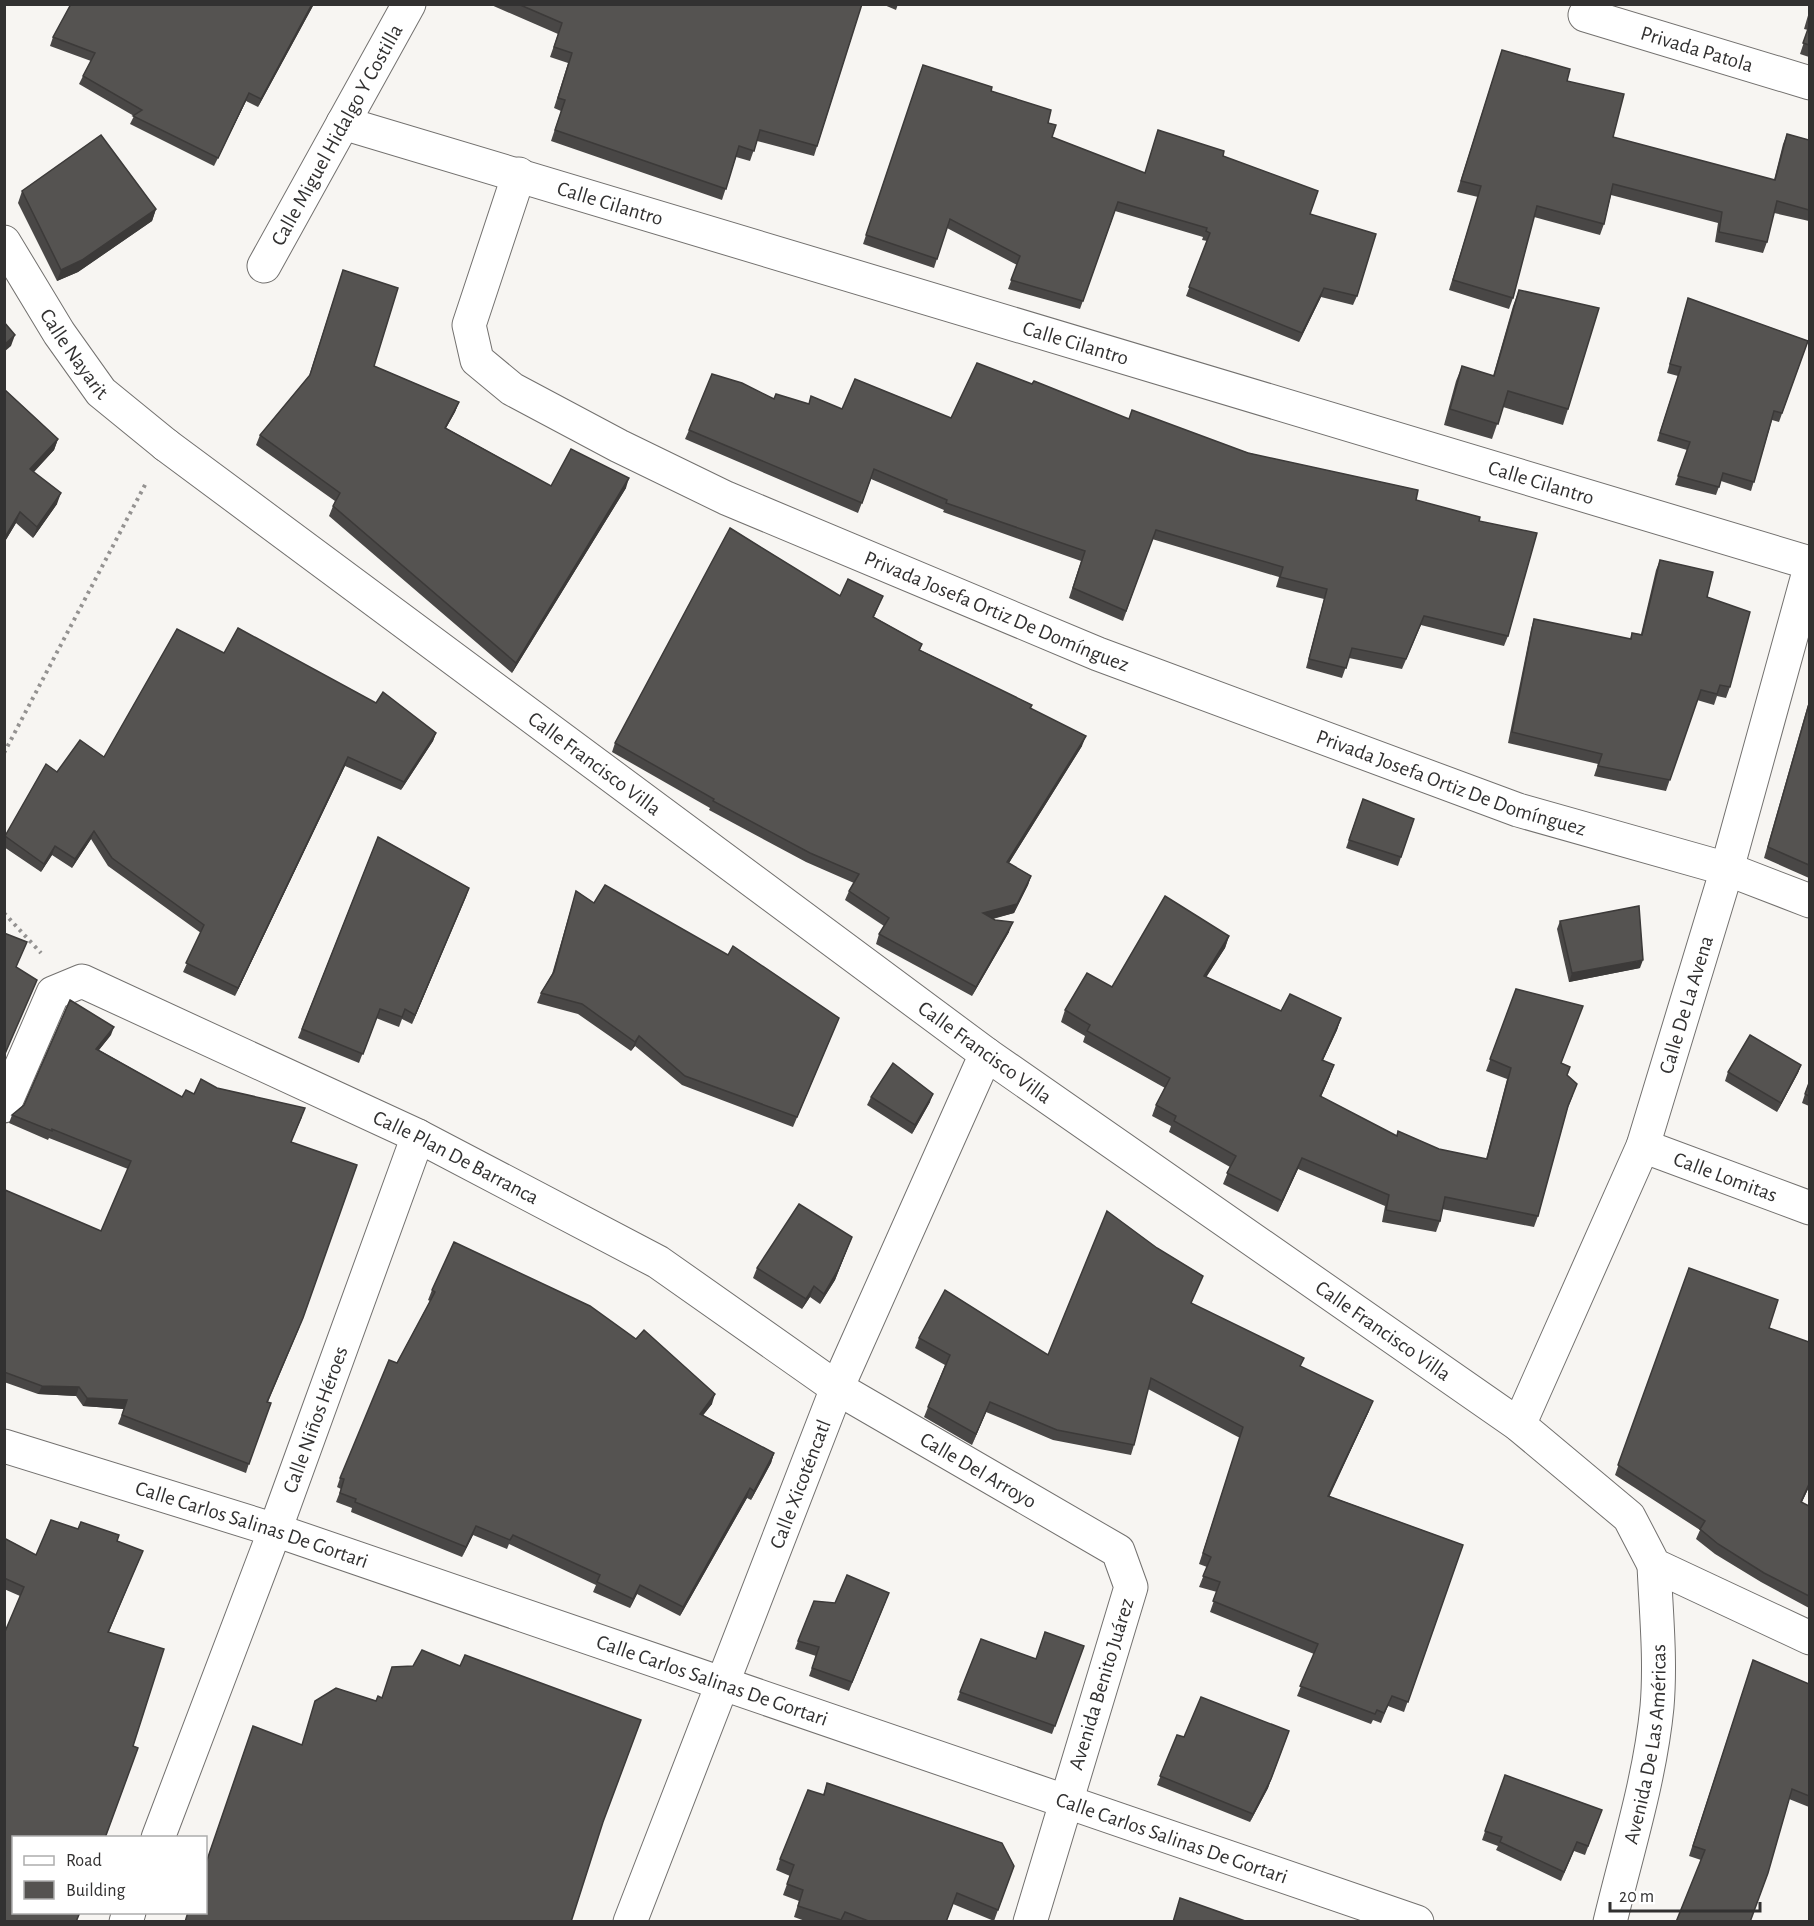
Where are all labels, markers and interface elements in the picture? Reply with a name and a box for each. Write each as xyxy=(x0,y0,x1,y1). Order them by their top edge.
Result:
street label: Calle Miguel Hidalgo Y Costilla xyxy=(267,21,407,249)
street label: Privada Patola xyxy=(1638,22,1756,76)
street label: Calle Cilantro xyxy=(555,178,666,229)
street label: Calle Nayarit xyxy=(36,305,112,404)
street label: Calle Cilantro xyxy=(1020,317,1131,369)
street label: Calle Cilantro xyxy=(1486,457,1597,509)
street label: Privada Josefa Ortiz De Domínguez xyxy=(861,547,1132,676)
street label: Calle Francisco Villa xyxy=(524,708,665,820)
street label: Privada Josefa Ortiz De Domínguez xyxy=(1313,726,1588,840)
street label: Calle De La Avena xyxy=(1655,933,1717,1076)
street label: Calle Francisco Villa xyxy=(914,997,1056,1108)
street label: Calle Plan De Barranca xyxy=(370,1107,542,1209)
street label: Calle Lomitas xyxy=(1671,1148,1780,1206)
street label: Calle Francisco Villa xyxy=(1312,1277,1455,1385)
street label: Calle Niños Héroes xyxy=(279,1344,352,1496)
street label: Calle Xicoténcatl xyxy=(766,1417,835,1552)
street label: Calle Del Arroyo xyxy=(916,1429,1040,1512)
street label: Calle Carlos Salinas De Gortari xyxy=(133,1477,371,1572)
street label: Avenida Benito Juárez xyxy=(1065,1596,1138,1773)
street label: Calle Carlos Salinas De Gortari xyxy=(594,1631,831,1730)
street label: Avenida De Las Américas xyxy=(1620,1644,1670,1846)
street label: Calle Carlos Salinas De Gortari xyxy=(1053,1789,1290,1888)
legend xyxy=(12,1836,207,1914)
text: Road xyxy=(66,1852,102,1870)
scale bar xyxy=(1610,1875,1760,1913)
text: Building xyxy=(66,1882,126,1900)
text: 20 m xyxy=(1619,1888,1654,1906)

